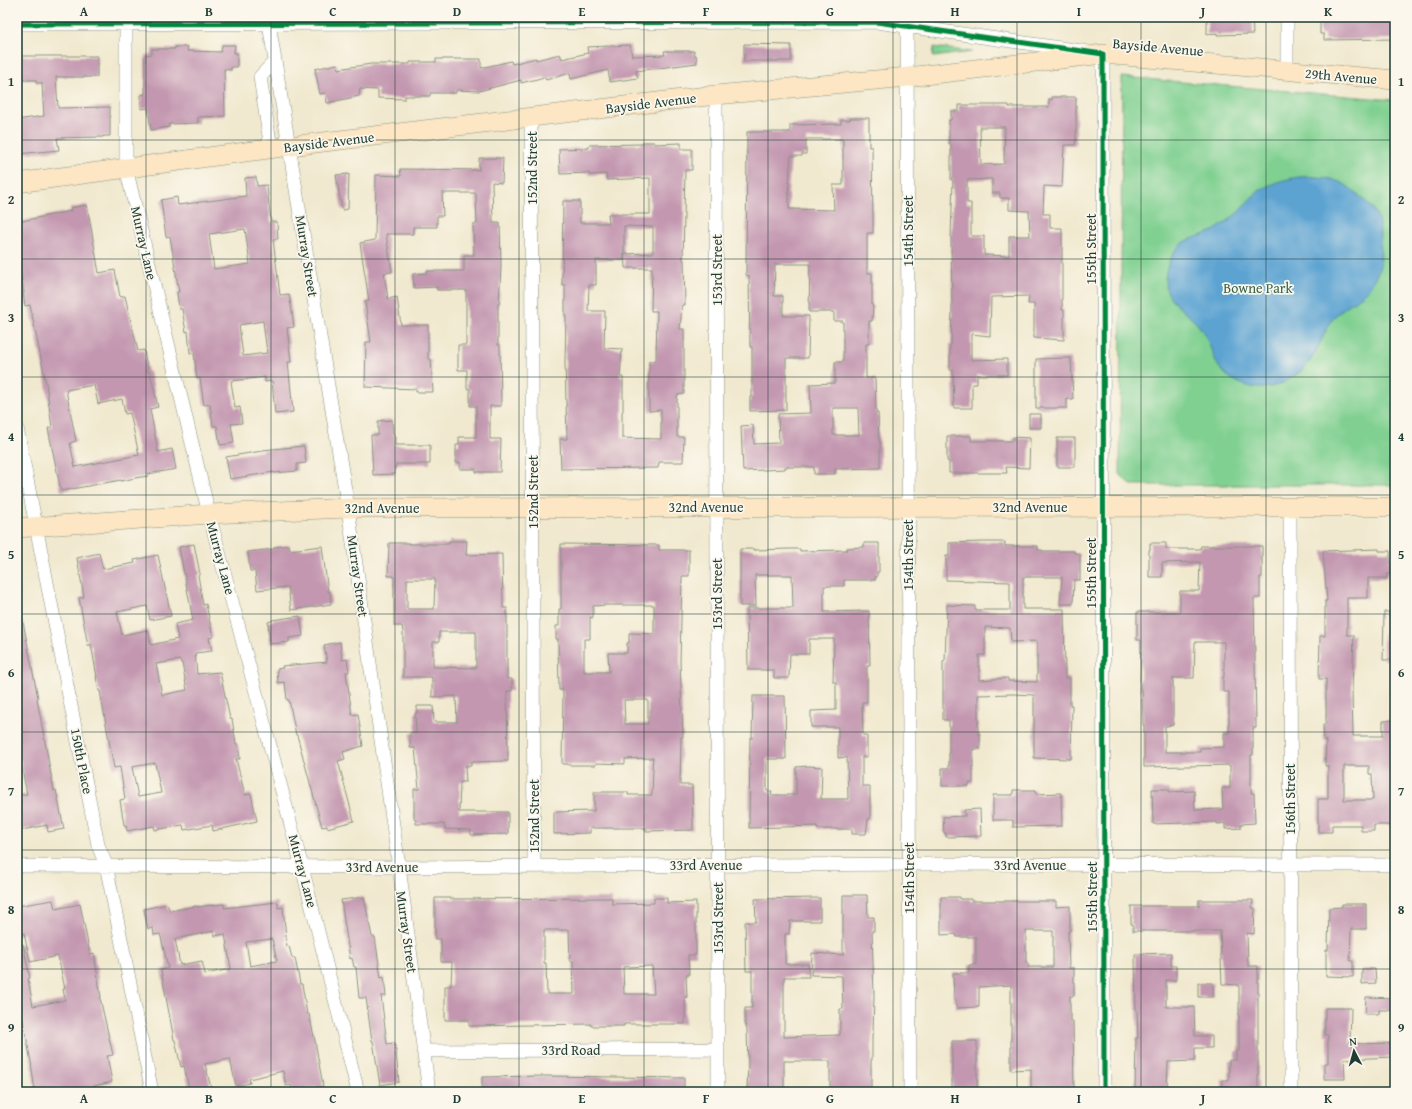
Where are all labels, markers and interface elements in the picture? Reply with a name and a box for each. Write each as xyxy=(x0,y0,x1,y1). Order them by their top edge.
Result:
text: A xyxy=(80,2,89,21)
text: B xyxy=(205,2,213,21)
text: C xyxy=(329,2,337,21)
text: D xyxy=(453,2,461,21)
text: E xyxy=(579,2,586,21)
text: F xyxy=(703,2,710,21)
text: G xyxy=(826,2,834,21)
text: H xyxy=(950,2,960,21)
text: I xyxy=(1077,2,1081,21)
text: J xyxy=(1199,2,1206,21)
text: K xyxy=(1324,2,1333,21)
street label: Bayside Avenue xyxy=(1112,33,1205,61)
street label: 29th Avenue xyxy=(1304,63,1378,89)
text: 1 xyxy=(8,72,14,91)
text: 1 xyxy=(1398,72,1404,91)
street label: Bayside Avenue xyxy=(605,87,698,118)
street label: Bayside Avenue xyxy=(283,126,376,157)
street label: 152nd Street xyxy=(522,131,542,205)
text: 2 xyxy=(8,190,15,209)
text: 2 xyxy=(1398,190,1405,209)
street label: 154th Street xyxy=(898,195,918,267)
street label: Murray Lane xyxy=(126,204,162,282)
street label: 155th Street xyxy=(1081,213,1101,285)
street label: Murray Street xyxy=(291,214,323,298)
street label: 153rd Street xyxy=(707,234,727,306)
park label: Bowne Park xyxy=(1223,278,1294,298)
text: 3 xyxy=(8,308,14,327)
text: 3 xyxy=(1398,308,1404,327)
text: 4 xyxy=(8,427,15,446)
text: 4 xyxy=(1398,427,1405,446)
street label: 152nd Street xyxy=(523,455,543,529)
street label: 32nd Avenue xyxy=(669,497,744,517)
street label: 32nd Avenue xyxy=(993,497,1068,517)
street label: 32nd Avenue xyxy=(345,498,420,518)
street label: Murray Lane xyxy=(202,519,240,597)
street label: 154th Street xyxy=(898,519,918,591)
street label: Murray Street xyxy=(342,534,374,618)
street label: 155th Street xyxy=(1081,537,1101,609)
text: 5 xyxy=(8,545,15,564)
text: 5 xyxy=(1398,545,1405,564)
street label: 153rd Street xyxy=(707,558,727,630)
text: 6 xyxy=(8,663,15,682)
text: 6 xyxy=(1398,663,1405,682)
street label: 150th Place xyxy=(66,726,98,796)
street label: 156th Street xyxy=(1280,763,1300,835)
street label: 152nd Street xyxy=(524,779,544,853)
text: 7 xyxy=(8,782,15,801)
text: 7 xyxy=(1398,782,1405,801)
street label: Murray Lane xyxy=(284,832,322,910)
street label: 154th Street xyxy=(899,842,919,914)
street label: 33rd Avenue xyxy=(670,855,743,875)
street label: 33rd Avenue xyxy=(994,855,1067,875)
street label: 33rd Avenue xyxy=(346,857,419,877)
street label: 155th Street xyxy=(1082,861,1102,933)
street label: 153rd Street xyxy=(708,882,728,954)
street label: Murray Street xyxy=(391,890,423,974)
text: 8 xyxy=(8,900,15,919)
text: 8 xyxy=(1398,900,1405,919)
text: 9 xyxy=(8,1018,15,1037)
text: 9 xyxy=(1398,1018,1405,1037)
north arrow xyxy=(1334,1031,1374,1071)
text: N xyxy=(1348,1033,1358,1049)
street label: 33rd Road xyxy=(542,1040,601,1060)
text: A xyxy=(80,1089,89,1108)
text: B xyxy=(205,1089,213,1108)
text: C xyxy=(329,1089,337,1108)
text: D xyxy=(453,1089,461,1108)
text: E xyxy=(579,1089,586,1108)
text: F xyxy=(703,1089,710,1108)
text: G xyxy=(826,1089,834,1108)
text: H xyxy=(950,1089,960,1108)
text: I xyxy=(1077,1089,1081,1108)
text: J xyxy=(1199,1089,1206,1108)
text: K xyxy=(1324,1089,1333,1108)

